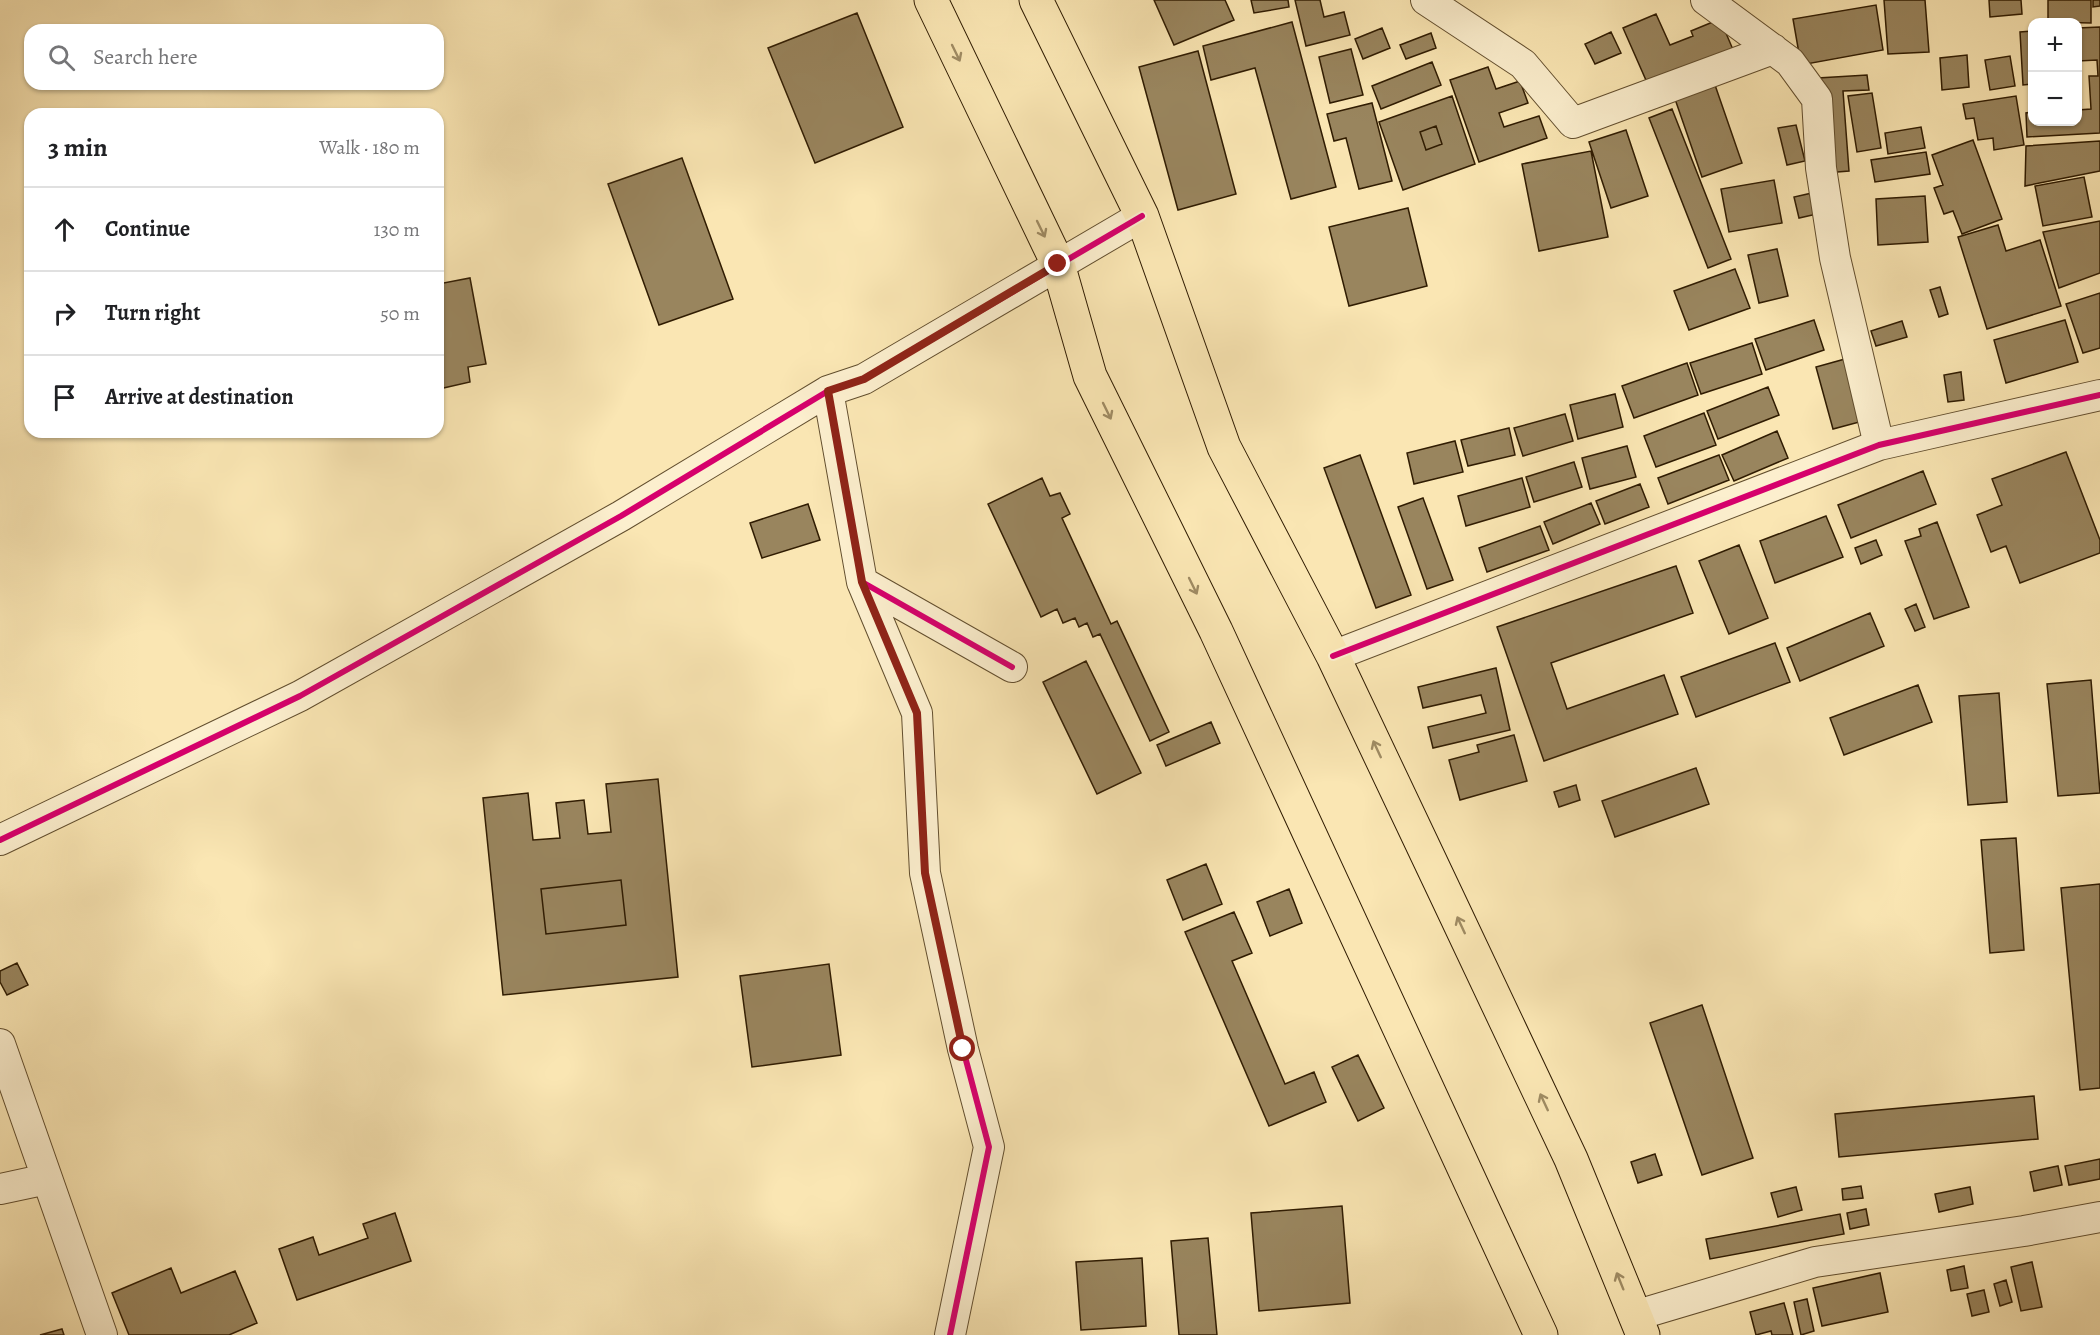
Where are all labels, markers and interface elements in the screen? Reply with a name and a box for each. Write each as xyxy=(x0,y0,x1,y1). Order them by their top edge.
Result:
map controls xyxy=(2028,18,2082,126)
button: + xyxy=(2028,18,2082,72)
search box xyxy=(24,24,444,90)
icon: search xyxy=(45,41,78,74)
text: Search here xyxy=(93,42,198,72)
one-way arrow xyxy=(951,43,963,61)
button: − xyxy=(2028,72,2082,126)
text: 3 min xyxy=(48,130,108,165)
text: Walk · 180 m xyxy=(319,134,420,161)
icon: ahead xyxy=(48,213,81,246)
text: Continue xyxy=(105,214,190,244)
text: 130 m xyxy=(374,216,420,243)
one-way arrow xyxy=(1035,219,1047,237)
route end xyxy=(1044,250,1070,276)
icon: right xyxy=(48,297,81,330)
text: Turn right xyxy=(105,298,201,328)
text: 50 m xyxy=(380,300,420,327)
icon: arrive xyxy=(48,381,81,414)
text: Arrive at destination xyxy=(105,382,294,412)
one-way arrow xyxy=(1102,402,1113,420)
one-way arrow xyxy=(1188,577,1200,595)
one-way arrow xyxy=(1370,741,1382,759)
one-way arrow xyxy=(1454,917,1466,935)
route start xyxy=(949,1035,975,1061)
one-way arrow xyxy=(1537,1093,1549,1111)
one-way arrow xyxy=(1614,1272,1625,1291)

